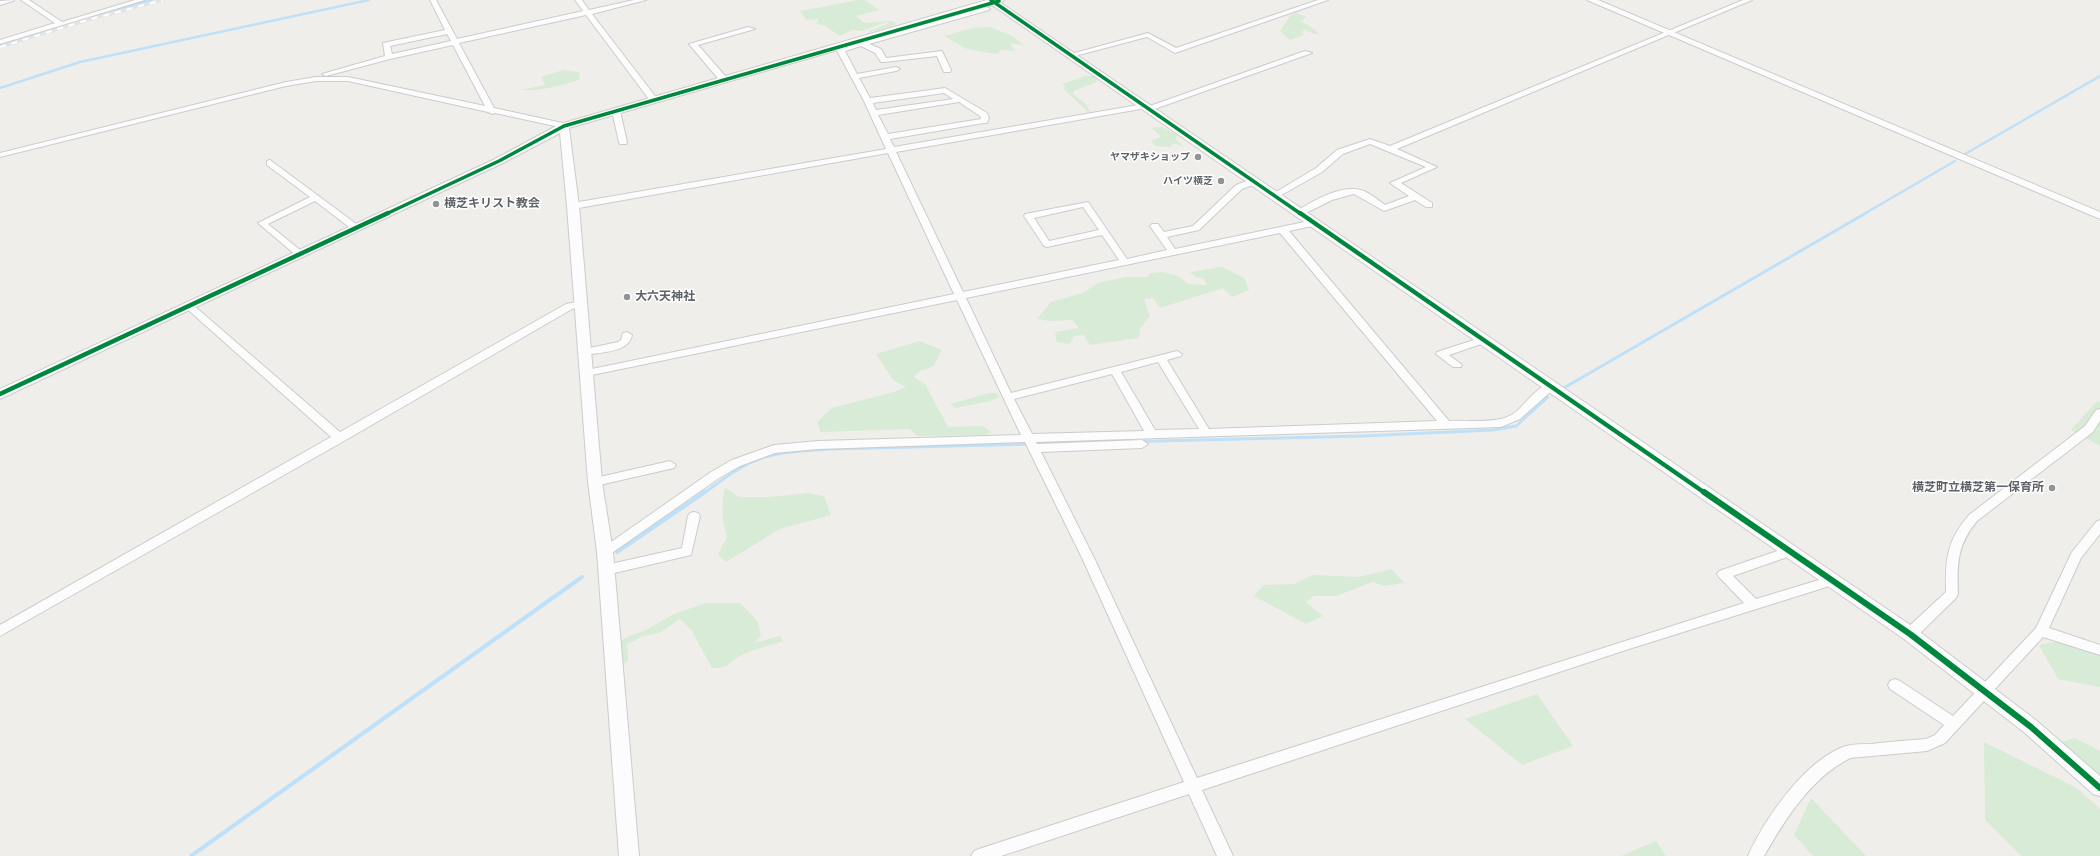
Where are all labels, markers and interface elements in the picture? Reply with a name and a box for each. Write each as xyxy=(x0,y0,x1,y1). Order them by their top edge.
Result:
place label: ヤマザキショップ xyxy=(1110,151,1190,163)
marker: ヤマザキショップ xyxy=(1193,152,1203,162)
place label: ハイツ横芝 xyxy=(1163,175,1213,187)
marker: ハイツ横芝 xyxy=(1216,176,1226,186)
place label: 横芝キリスト教会 xyxy=(444,197,540,211)
marker: 横芝キリスト教会 xyxy=(431,199,441,209)
place label: 大六天神社 xyxy=(635,290,695,304)
marker: 大六天神社 xyxy=(622,292,632,302)
place label: 横芝町立横芝第一保育所 xyxy=(1912,481,2044,495)
marker: 横芝町立横芝第一保育所 xyxy=(2047,483,2057,493)

